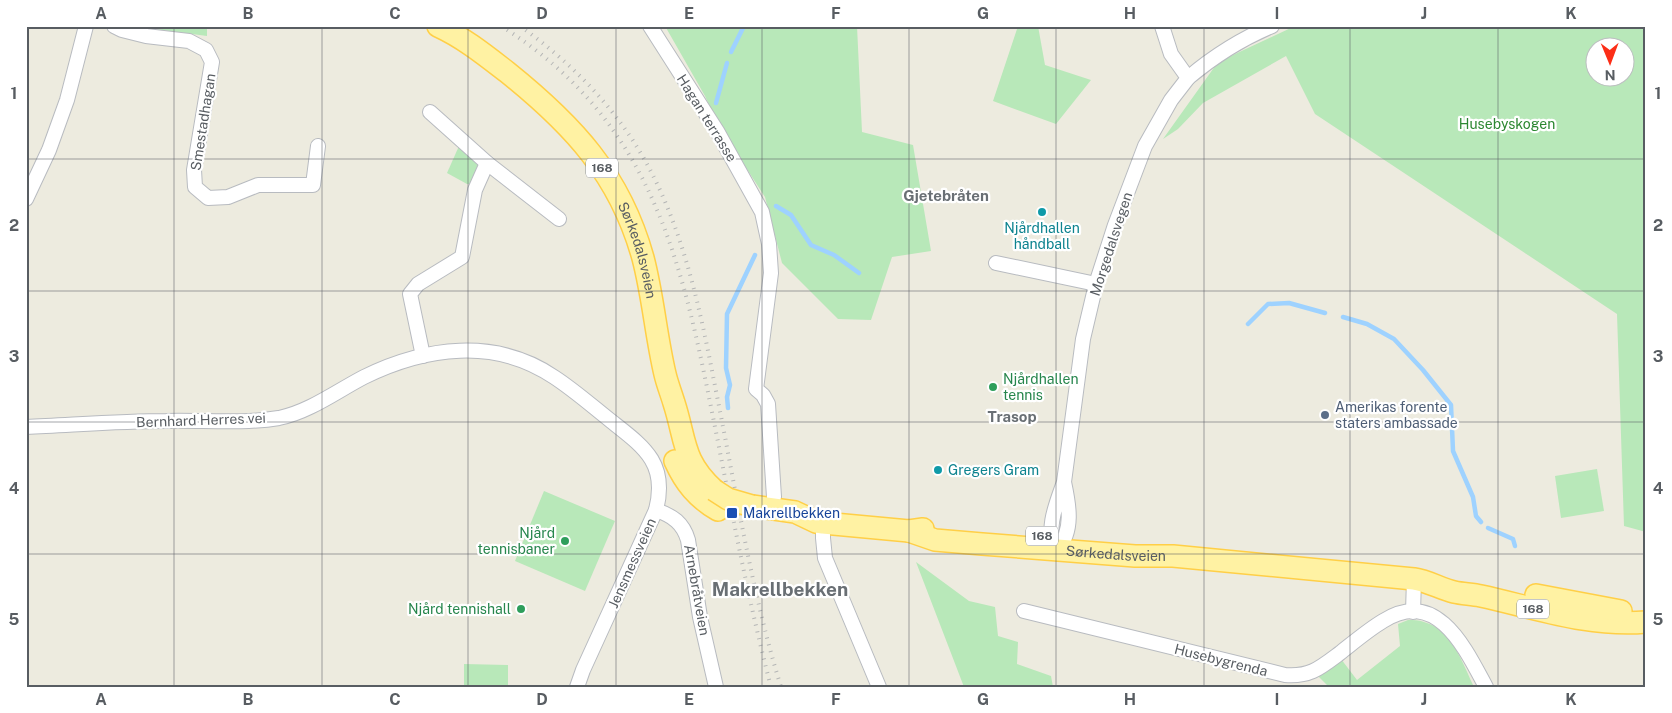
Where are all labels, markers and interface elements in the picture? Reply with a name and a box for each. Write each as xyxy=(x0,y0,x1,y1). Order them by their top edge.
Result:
text: A xyxy=(95,4,107,23)
text: B xyxy=(243,4,254,23)
text: C xyxy=(389,4,401,23)
text: D xyxy=(536,4,548,23)
text: E xyxy=(684,4,694,23)
text: F xyxy=(831,4,841,23)
text: G xyxy=(977,4,989,23)
text: H xyxy=(1124,4,1136,23)
text: I xyxy=(1275,4,1279,23)
text: J xyxy=(1421,4,1427,23)
text: K xyxy=(1565,4,1577,23)
north arrow xyxy=(1584,38,1634,88)
text: N xyxy=(1605,67,1616,83)
street label: Hagan terrasse xyxy=(674,71,740,165)
street label: Smestadhagan xyxy=(187,72,219,172)
text: 1 xyxy=(11,84,17,103)
text: 1 xyxy=(1655,84,1661,103)
park label: Husebyskogen xyxy=(1459,116,1555,132)
road number: 168 xyxy=(586,158,618,178)
district label: Gjetebråten xyxy=(903,187,989,204)
street label: Morgedalsvegen xyxy=(1087,190,1135,298)
street label: Sørkedalsveien xyxy=(615,199,659,300)
marker: Njårdhallen håndball xyxy=(1036,206,1048,218)
text: 2 xyxy=(9,216,19,235)
text: 2 xyxy=(1653,216,1663,235)
place label: Njårdhallen håndball xyxy=(1004,220,1080,252)
text: 3 xyxy=(9,347,19,366)
text: 3 xyxy=(1653,347,1663,366)
place label: Njårdhallen tennis xyxy=(1003,371,1079,403)
marker: Njårdhallen tennis xyxy=(987,381,999,393)
place label: Amerikas forente staters ambassade xyxy=(1335,399,1458,431)
district label: Trasop xyxy=(987,408,1037,425)
marker: Amerikas forente staters ambassade xyxy=(1319,409,1331,421)
street label: Bernhard Herres vei xyxy=(136,410,266,430)
place label: Gregers Gram xyxy=(948,462,1039,478)
marker: Gregers Gram xyxy=(932,464,944,476)
text: 4 xyxy=(9,479,20,498)
text: 4 xyxy=(1653,479,1664,498)
place label: Makrellbekken xyxy=(743,505,840,521)
marker: Makrellbekken xyxy=(725,506,739,520)
street label: Jensmessveien xyxy=(605,515,659,611)
place label: Njård tennisbaner xyxy=(478,525,555,557)
road number: 168 xyxy=(1026,526,1058,546)
marker: Njård tennisbaner xyxy=(559,535,571,547)
street label: Arnebråtveien xyxy=(681,543,713,637)
street label: Sørkedalsveien xyxy=(1065,543,1166,564)
district label: Makrellbekken xyxy=(712,578,848,600)
road number: 168 xyxy=(1517,600,1549,618)
place label: Njård tennishall xyxy=(408,601,511,617)
marker: Njård tennishall xyxy=(515,603,527,615)
text: 5 xyxy=(9,610,20,629)
text: 5 xyxy=(1653,610,1664,629)
street label: Husebygrenda xyxy=(1173,641,1269,679)
text: A xyxy=(95,690,107,709)
text: B xyxy=(243,690,254,709)
text: C xyxy=(389,690,401,709)
text: D xyxy=(536,690,548,709)
text: E xyxy=(684,690,694,709)
text: F xyxy=(831,690,841,709)
text: G xyxy=(977,690,989,709)
text: H xyxy=(1124,690,1136,709)
text: I xyxy=(1275,690,1279,709)
text: J xyxy=(1421,690,1427,709)
text: K xyxy=(1565,690,1577,709)

